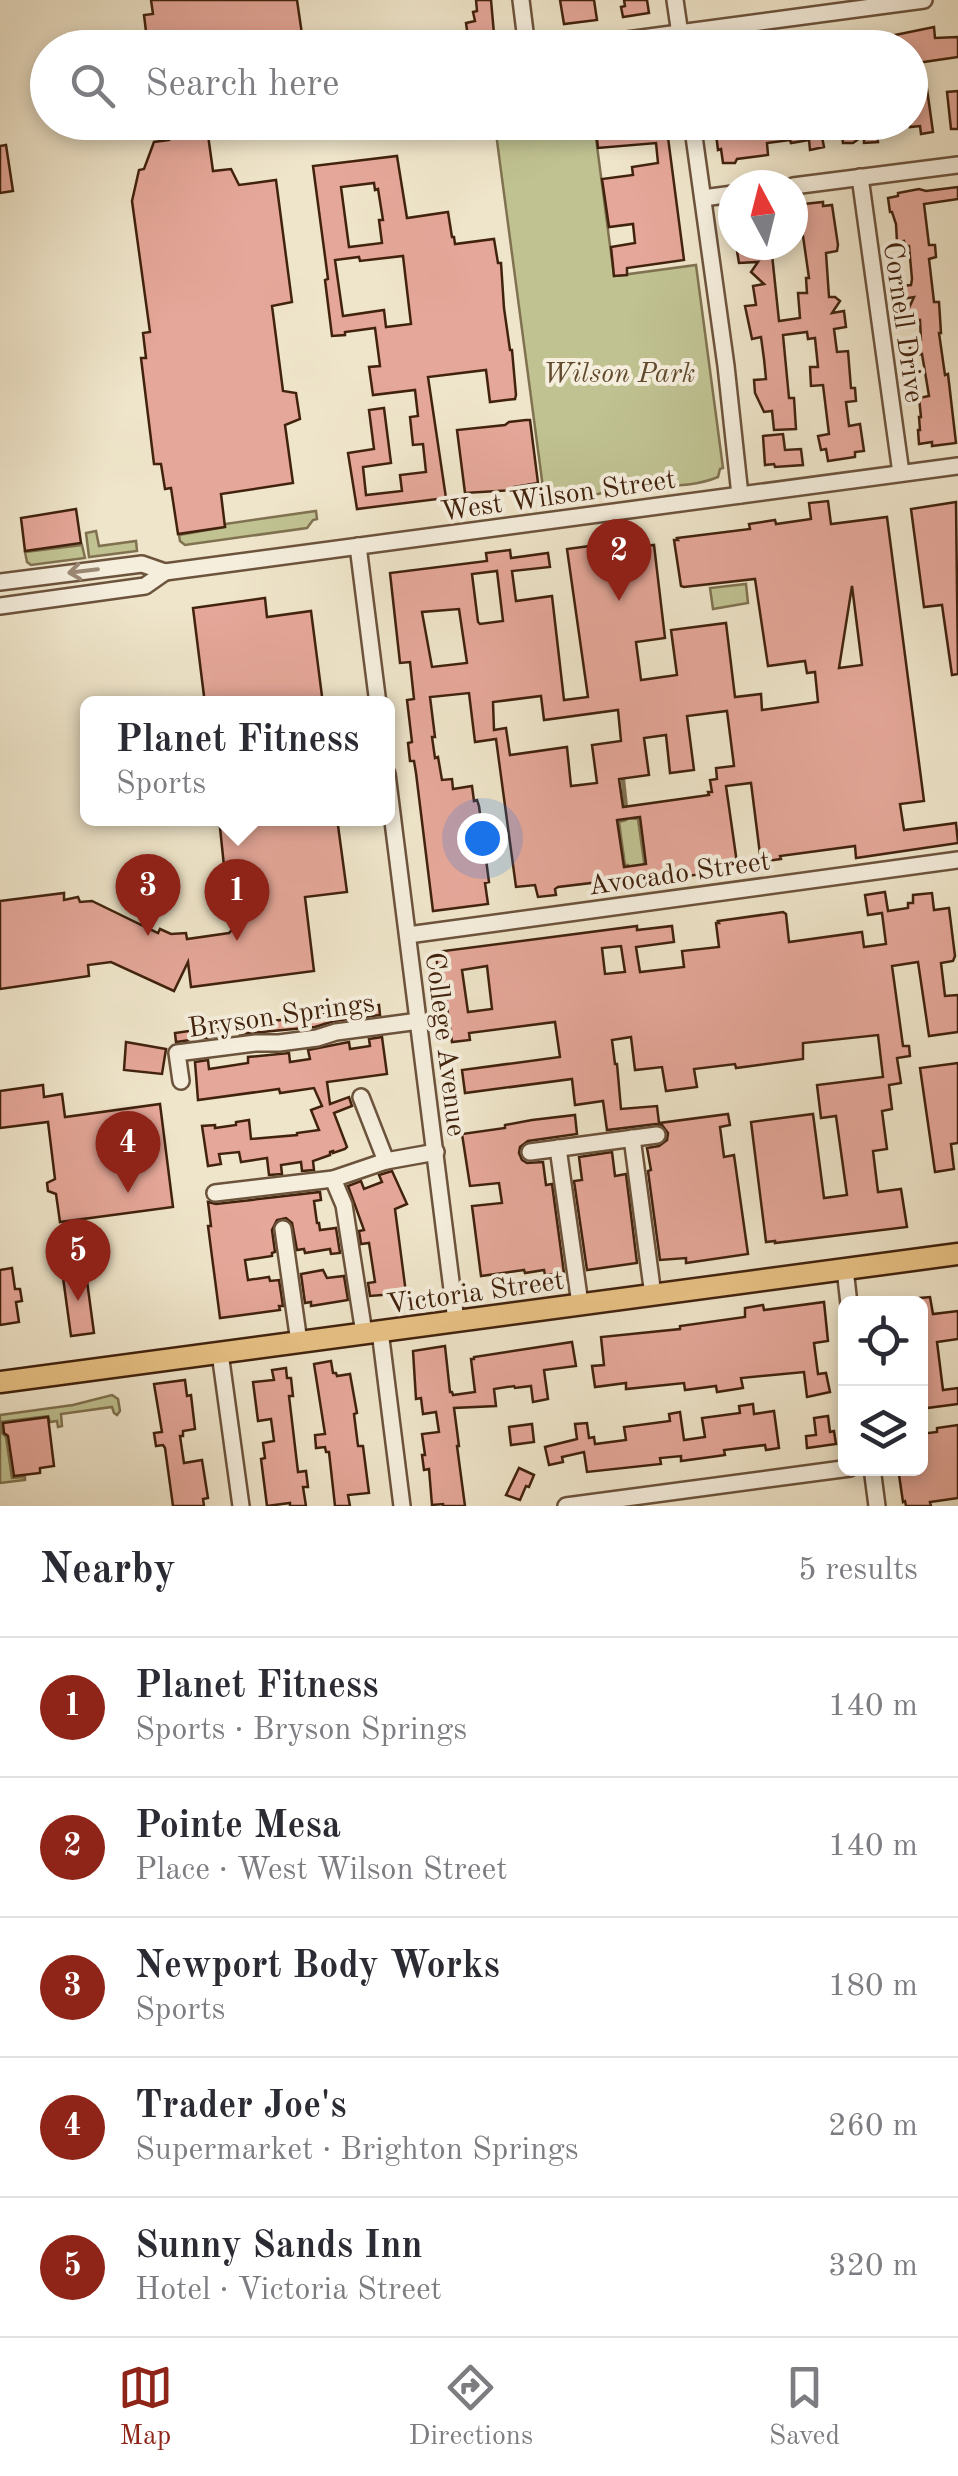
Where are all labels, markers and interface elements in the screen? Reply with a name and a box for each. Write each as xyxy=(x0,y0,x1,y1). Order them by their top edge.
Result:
search box xyxy=(30,30,928,140)
icon: search xyxy=(65,58,120,113)
text: Search here xyxy=(145,66,340,104)
north arrow xyxy=(718,170,808,260)
street label: Cornell Drive xyxy=(877,240,927,405)
park label: Wilson Park xyxy=(542,361,696,389)
street label: West Wilson Street xyxy=(439,467,678,527)
pin: 2 xyxy=(586,518,652,601)
one-way arrow xyxy=(67,562,100,581)
popup xyxy=(80,696,395,826)
text: Planet Fitness xyxy=(116,722,359,760)
text: Sports xyxy=(116,769,206,801)
your location xyxy=(457,813,508,864)
street label: Avocado Street xyxy=(587,848,772,902)
pin: 3 xyxy=(116,854,180,936)
pin: 1 xyxy=(204,858,270,941)
street label: College Avenue xyxy=(419,951,469,1138)
street label: Bryson Springs xyxy=(186,990,376,1044)
pin: 4 xyxy=(96,1110,160,1193)
pin: 5 xyxy=(46,1218,110,1301)
street label: Victoria Street xyxy=(385,1268,566,1320)
map controls xyxy=(838,1296,928,1476)
button: locate xyxy=(838,1296,928,1386)
button: layers xyxy=(838,1386,928,1476)
text: Nearby xyxy=(40,1550,176,1592)
text: 5 results xyxy=(798,1555,918,1587)
text: Planet Fitness xyxy=(135,1668,379,1706)
text: 1 xyxy=(63,1691,82,1723)
text: 140 m xyxy=(828,1691,918,1723)
text: Sports · Bryson Springs xyxy=(135,1715,467,1747)
text: Pointe Mesa xyxy=(135,1808,341,1846)
text: 2 xyxy=(63,1831,82,1863)
text: 140 m xyxy=(828,1831,918,1863)
text: Place · West Wilson Street xyxy=(135,1855,507,1887)
text: Newport Body Works xyxy=(135,1948,500,1986)
text: 3 xyxy=(63,1971,82,2003)
text: 180 m xyxy=(828,1971,918,2003)
text: Sports xyxy=(135,1995,226,2027)
text: Trader Joe's xyxy=(135,2088,347,2126)
text: 4 xyxy=(63,2111,82,2143)
text: 260 m xyxy=(828,2111,918,2143)
text: Supermarket · Brighton Springs xyxy=(135,2135,579,2167)
text: Sunny Sands Inn xyxy=(135,2228,423,2266)
text: 5 xyxy=(63,2251,82,2283)
text: 320 m xyxy=(828,2251,918,2283)
text: Hotel · Victoria Street xyxy=(135,2275,442,2307)
tab: Map xyxy=(118,2360,173,2455)
tab: Directions xyxy=(409,2360,533,2455)
tab: Saved xyxy=(769,2360,840,2455)

